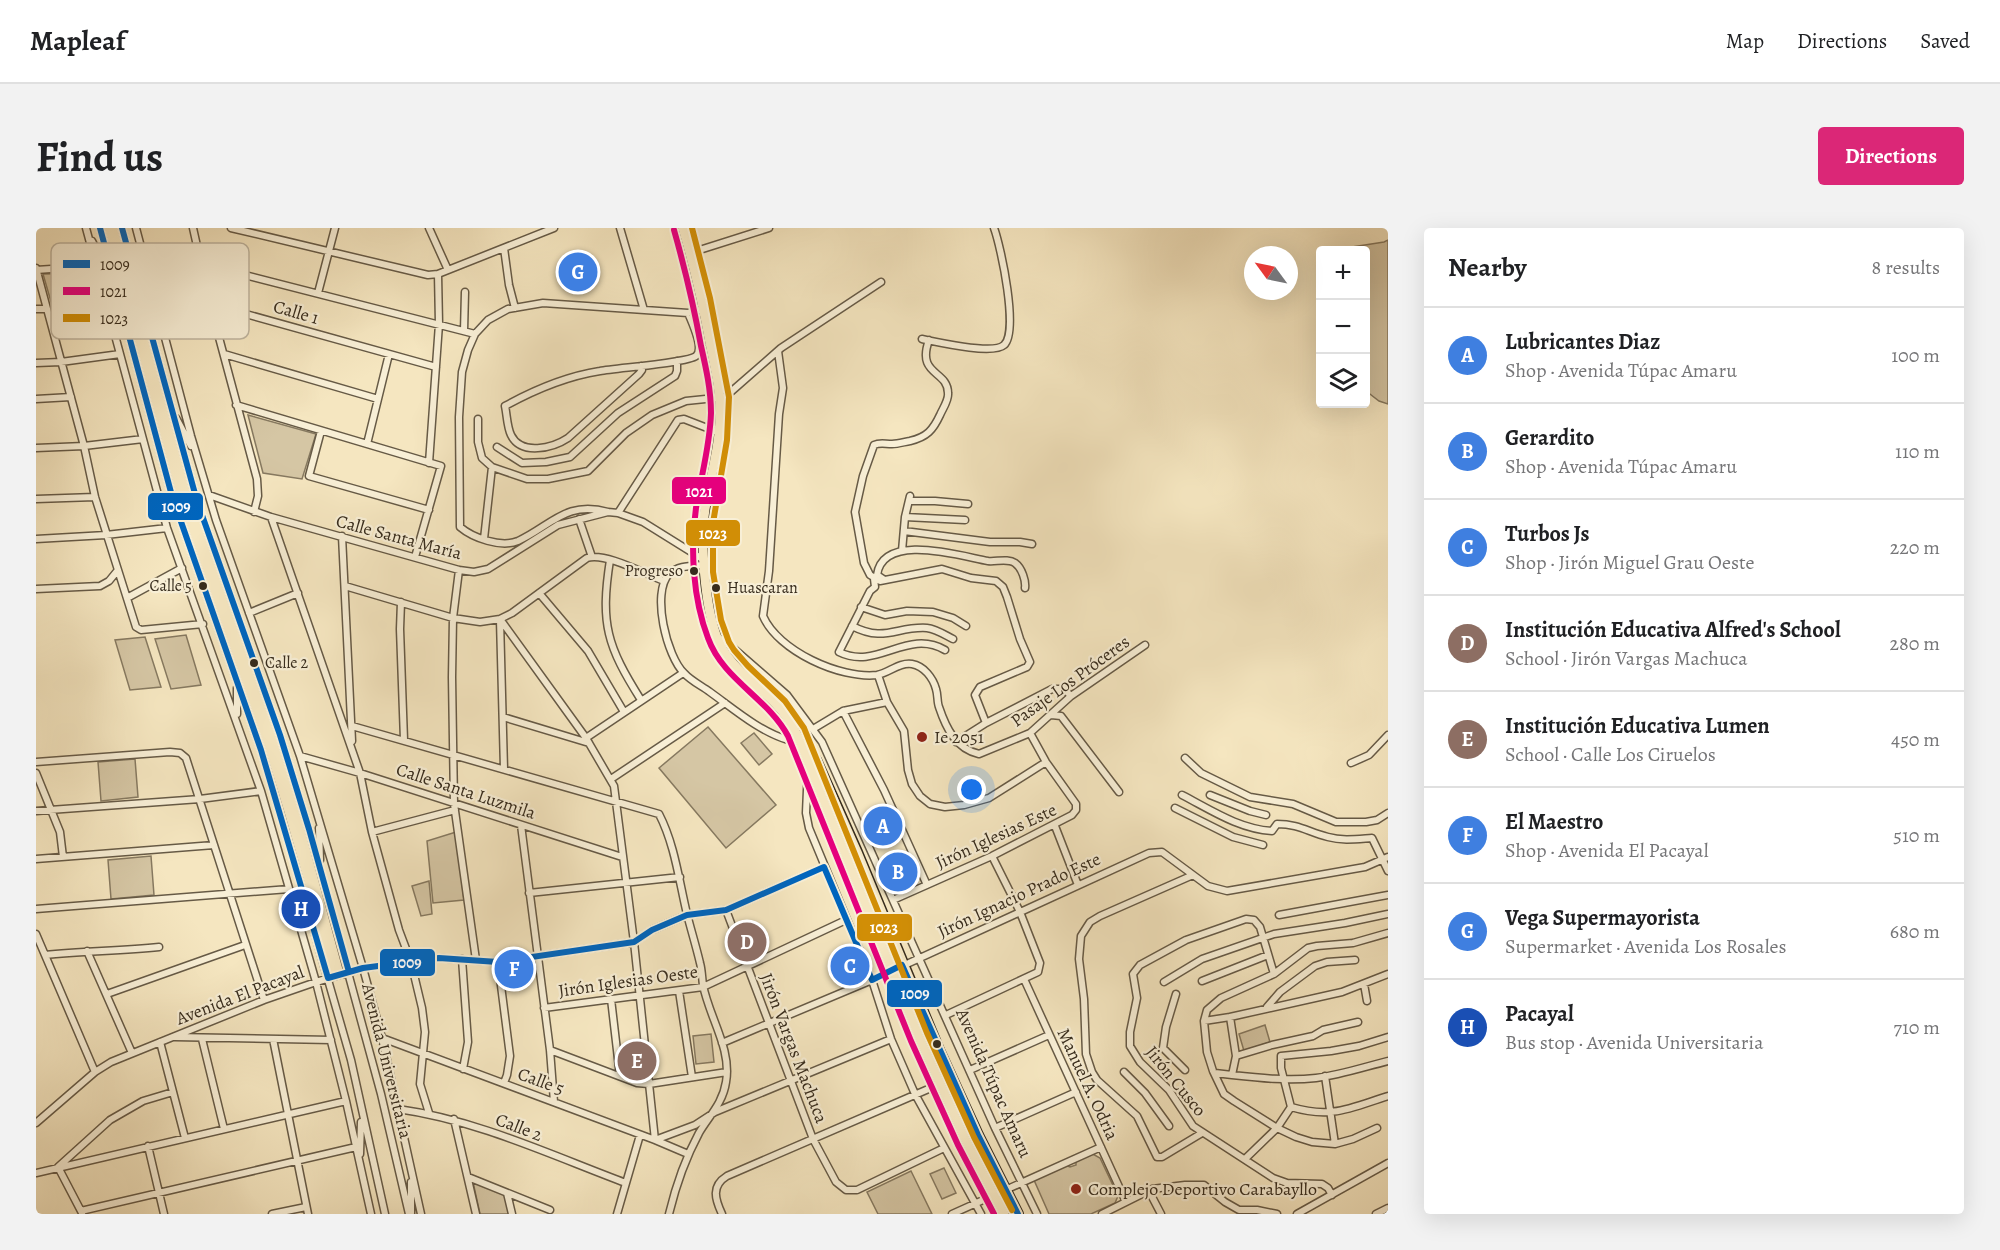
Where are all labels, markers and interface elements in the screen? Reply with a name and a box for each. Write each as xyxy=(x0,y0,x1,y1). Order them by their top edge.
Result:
text: Mapleaf xyxy=(30,22,125,60)
text: Map xyxy=(1726,27,1764,55)
text: Directions xyxy=(1797,27,1887,55)
text: Saved xyxy=(1920,27,1970,55)
button: Directions xyxy=(1818,127,1964,185)
text: Find us xyxy=(36,128,163,185)
legend xyxy=(51,243,249,339)
north arrow xyxy=(1244,246,1298,300)
map controls xyxy=(1316,246,1370,408)
button: + xyxy=(1316,246,1370,300)
pin: G xyxy=(558,250,598,294)
text: Nearby xyxy=(1448,250,1527,285)
text: 1009 xyxy=(100,254,130,276)
text: 8 results xyxy=(1872,254,1940,281)
text: 1021 xyxy=(100,281,128,303)
street label: Calle 1 xyxy=(270,294,322,330)
button: − xyxy=(1316,300,1370,354)
text: 1023 xyxy=(100,308,128,330)
text: Lubricantes Diaz xyxy=(1505,327,1660,357)
text: A xyxy=(1461,342,1474,369)
text: 100 m xyxy=(1891,342,1940,369)
button: layers xyxy=(1316,354,1370,408)
text: Shop · Avenida Túpac Amaru xyxy=(1505,357,1737,384)
text: Gerardito xyxy=(1505,423,1594,453)
text: B xyxy=(1461,438,1474,465)
text: 110 m xyxy=(1895,438,1940,465)
text: Shop · Avenida Túpac Amaru xyxy=(1505,453,1737,480)
line badge: 1021 xyxy=(671,476,727,505)
text: 1021 xyxy=(685,481,713,503)
line badge: 1009 xyxy=(147,492,204,521)
text: 1009 xyxy=(161,496,191,518)
street label: Calle Santa María xyxy=(333,509,465,565)
line badge: 1023 xyxy=(685,519,741,547)
text: Turbos Js xyxy=(1505,519,1590,549)
text: 1023 xyxy=(699,523,727,545)
text: C xyxy=(1461,534,1474,561)
text: 220 m xyxy=(1890,534,1940,561)
text: Shop · Jirón Miguel Grau Oeste xyxy=(1505,549,1755,576)
place label: Progreso xyxy=(625,560,683,582)
marker: Progreso xyxy=(688,565,700,577)
place label: Calle 5 xyxy=(150,575,192,597)
place label: Huascaran xyxy=(727,577,798,599)
marker: Calle 5 xyxy=(197,580,209,592)
marker: Huascaran xyxy=(710,582,722,594)
text: Institución Educativa Alfred's School xyxy=(1505,615,1841,645)
street label: Pasaje Los Próceres xyxy=(1006,630,1134,732)
text: D xyxy=(1461,630,1474,657)
text: 280 m xyxy=(1890,630,1940,657)
text: School · Jirón Vargas Machuca xyxy=(1505,645,1747,672)
place label: Calle 2 xyxy=(265,652,309,674)
marker: Calle 2 xyxy=(248,657,260,669)
text: Institución Educativa Lumen xyxy=(1505,711,1770,741)
place label: Ie 2051 xyxy=(934,725,984,749)
text: E xyxy=(1462,726,1473,753)
text: 450 m xyxy=(1891,726,1940,753)
marker: Ie 2051 xyxy=(915,730,929,744)
text: School · Calle Los Ciruelos xyxy=(1505,741,1716,768)
street label: Calle Santa Luzmila xyxy=(393,757,539,825)
your location xyxy=(957,775,986,804)
street label: Jirón Iglesias Este xyxy=(932,798,1060,874)
pin: A xyxy=(864,804,902,848)
text: El Maestro xyxy=(1505,807,1603,837)
text: F xyxy=(1462,822,1473,849)
text: 510 m xyxy=(1893,822,1940,849)
text: Shop · Avenida El Pacayal xyxy=(1505,837,1709,864)
street label: Jirón Ignacio Prado Este xyxy=(934,847,1104,943)
pin: B xyxy=(878,850,918,894)
pin: H xyxy=(282,886,320,932)
text: Vega Supermayorista xyxy=(1505,903,1700,933)
line badge: 1023 xyxy=(856,913,913,942)
text: 1023 xyxy=(870,917,898,939)
text: G xyxy=(1461,918,1474,945)
text: 680 m xyxy=(1890,918,1940,945)
pin: D xyxy=(728,920,766,964)
text: Supermarket · Avenida Los Rosales xyxy=(1505,933,1787,960)
pin: C xyxy=(830,944,870,988)
pin: F xyxy=(494,946,534,992)
line badge: 1009 xyxy=(379,948,436,977)
text: 1009 xyxy=(392,952,422,974)
street label: Avenida El Pacayal xyxy=(172,959,308,1031)
street label: Jirón Iglesias Oeste xyxy=(557,959,699,1003)
street label: Jirón Vargas Machuca xyxy=(754,970,834,1127)
line badge: 1009 xyxy=(886,979,943,1008)
street label: Avenida Universitaria xyxy=(356,980,418,1142)
text: 1009 xyxy=(900,983,930,1005)
text: Pacayal xyxy=(1505,999,1574,1029)
street label: Avenida Túpac Amaru xyxy=(950,1004,1038,1162)
text: H xyxy=(1460,1014,1475,1041)
text: 710 m xyxy=(1894,1014,1940,1041)
street label: Manuel A. Odria xyxy=(1052,1024,1125,1144)
text: Bus stop · Avenida Universitaria xyxy=(1505,1029,1763,1056)
pin: E xyxy=(618,1038,656,1084)
unlabelled marker xyxy=(931,1038,943,1050)
street label: Jirón Cusco xyxy=(1140,1041,1212,1121)
street label: Calle 5 xyxy=(514,1062,568,1100)
street label: Calle 2 xyxy=(492,1107,546,1147)
place label: Complejo Deportivo Carabayllo xyxy=(1088,1177,1317,1201)
marker: Complejo Deportivo Carabayllo xyxy=(1069,1182,1083,1196)

